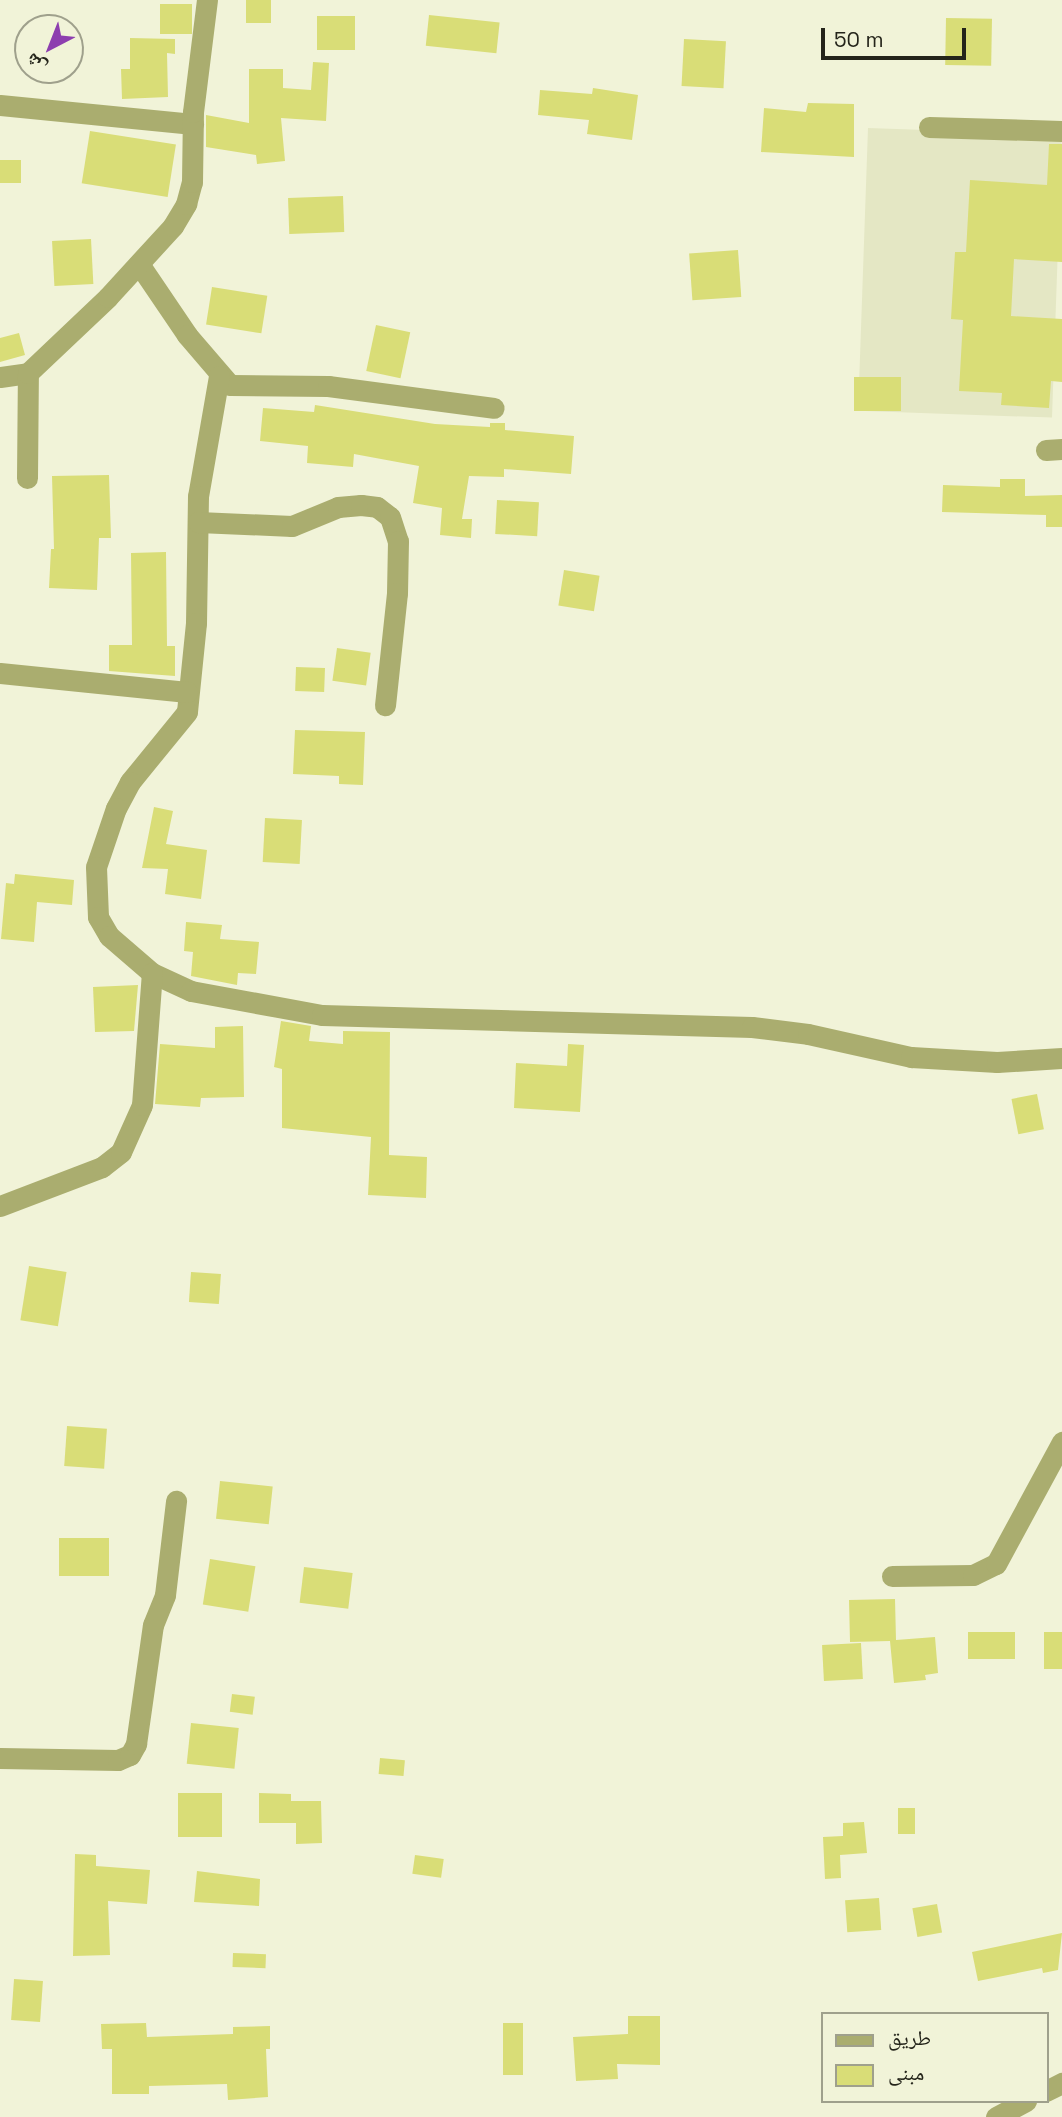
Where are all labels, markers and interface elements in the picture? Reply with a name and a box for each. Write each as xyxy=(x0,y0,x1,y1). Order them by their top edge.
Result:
north arrow xyxy=(14,14,84,84)
scale bar xyxy=(824,14,969,58)
text: 50 m xyxy=(834,26,884,53)
text: ش xyxy=(20,47,52,80)
legend xyxy=(820,2012,1048,2103)
text: طريق xyxy=(888,2024,931,2051)
text: مبنى xyxy=(888,2059,924,2086)

